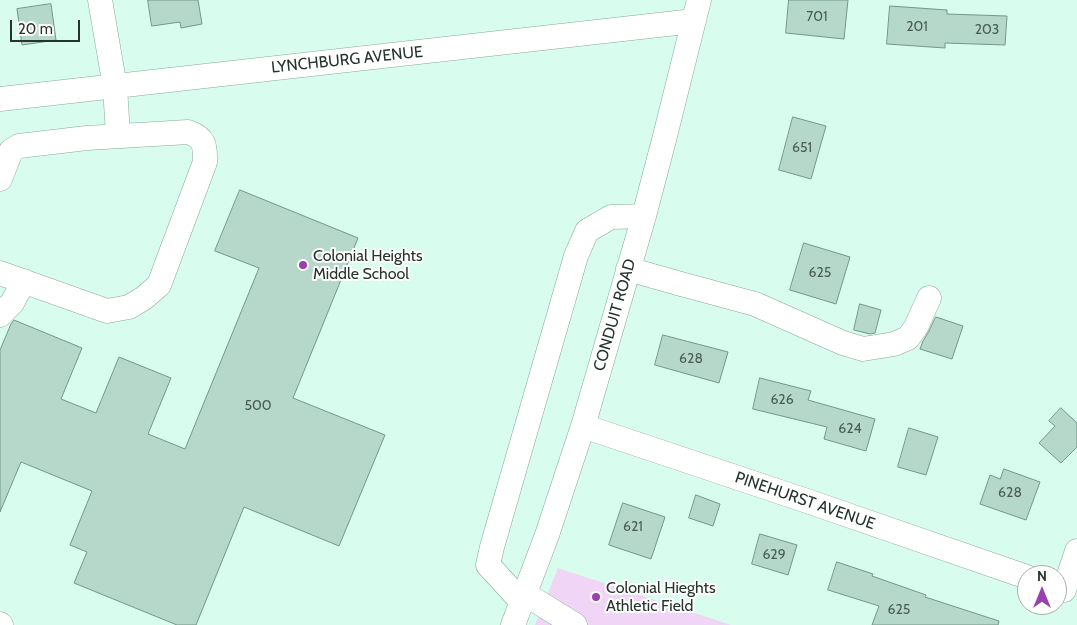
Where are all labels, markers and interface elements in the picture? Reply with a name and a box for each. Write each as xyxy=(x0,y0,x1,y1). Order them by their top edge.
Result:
house number: 701 xyxy=(806,9,828,25)
scale bar xyxy=(12,10,82,42)
house number: 201 xyxy=(906,19,928,35)
text: 20 m xyxy=(18,20,53,38)
house number: 203 xyxy=(975,22,999,38)
street label: LYNCHBURG AVENUE xyxy=(270,42,424,78)
house number: 651 xyxy=(792,140,812,156)
place label: Colonial Heights Middle School xyxy=(313,246,423,284)
street label: CONDUIT ROAD xyxy=(590,257,640,373)
marker: Colonial Heights Middle School xyxy=(297,259,309,271)
house number: 625 xyxy=(809,265,831,281)
house number: 628 xyxy=(679,351,703,367)
house number: 626 xyxy=(770,392,794,408)
house number: 500 xyxy=(244,398,272,414)
house number: 624 xyxy=(838,421,862,437)
street label: PINEHURST AVENUE xyxy=(732,468,878,534)
house number: 628 xyxy=(998,485,1022,501)
house number: 621 xyxy=(623,519,643,535)
house number: 629 xyxy=(762,547,786,563)
north arrow xyxy=(1017,565,1067,615)
text: N xyxy=(1037,567,1047,585)
place label: Colonial Hieghts Athletic Field xyxy=(606,578,716,616)
marker: Colonial Hieghts Athletic Field xyxy=(590,591,602,603)
house number: 625 xyxy=(888,602,910,618)

